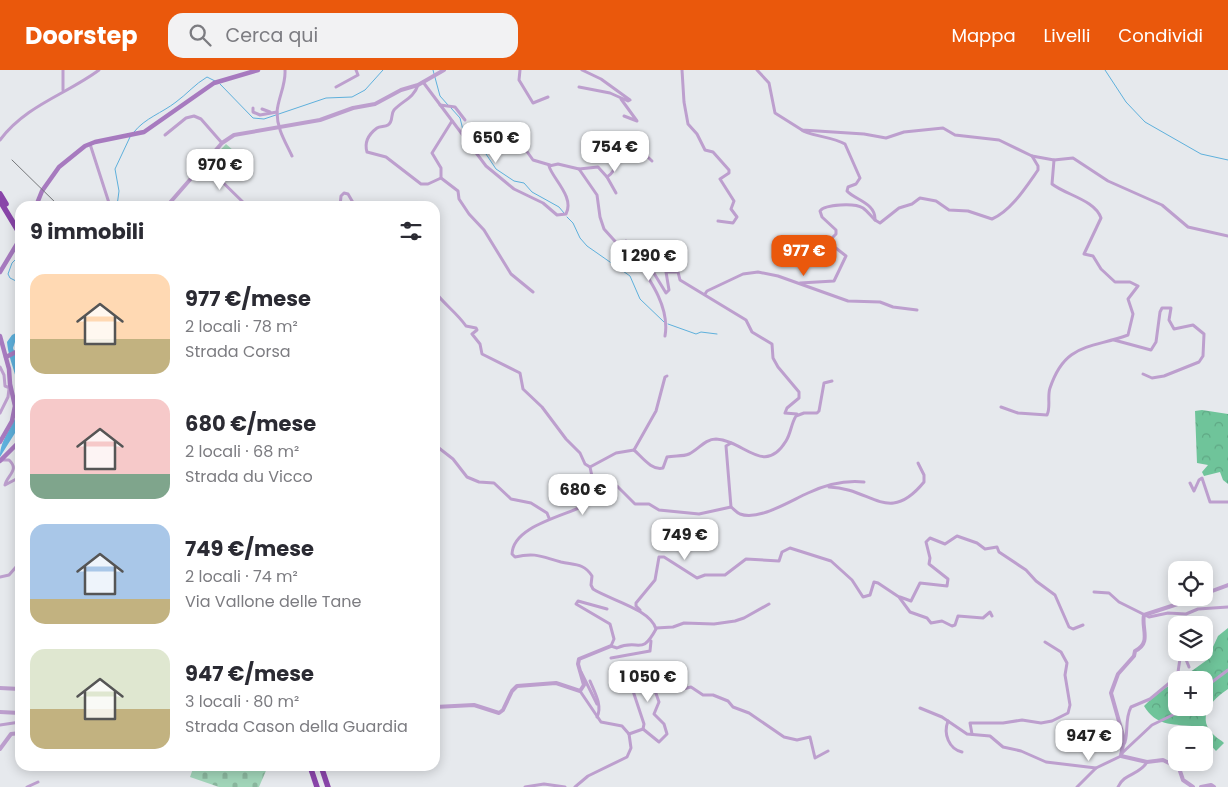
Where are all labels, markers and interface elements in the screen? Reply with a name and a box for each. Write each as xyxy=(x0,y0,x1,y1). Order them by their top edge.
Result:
search box xyxy=(168,13,518,58)
text: Doorstep xyxy=(25,19,138,52)
icon: search xyxy=(186,21,214,49)
text: Cerca qui xyxy=(226,22,318,49)
text: Mappa xyxy=(951,23,1016,48)
text: Livelli xyxy=(1044,23,1090,48)
text: Condividi xyxy=(1118,23,1203,48)
pin: 650 € xyxy=(461,122,531,164)
text: 650 € xyxy=(472,126,520,149)
pin: 754 € xyxy=(580,131,650,173)
text: 754 € xyxy=(592,135,638,158)
pin: 970 € xyxy=(185,148,255,191)
text: 970 € xyxy=(198,153,242,176)
text: 9 immobili xyxy=(30,217,144,246)
icon: filters xyxy=(397,217,425,245)
pin: 977 € xyxy=(769,234,839,277)
text: 977 € xyxy=(782,239,826,262)
pin: 1 290 € xyxy=(603,240,695,282)
text: 1 290 € xyxy=(622,244,676,267)
text: 977 €/mese xyxy=(185,284,311,313)
icon: home xyxy=(70,294,130,354)
text: 2 locali · 78 m² xyxy=(185,315,298,338)
text: Strada Corsa xyxy=(185,340,291,363)
text: 680 €/mese xyxy=(185,409,316,438)
icon: home xyxy=(70,419,130,479)
text: 2 locali · 68 m² xyxy=(185,440,299,463)
text: Strada du Vicco xyxy=(185,465,313,488)
pin: 680 € xyxy=(548,474,618,516)
text: 680 € xyxy=(559,478,607,501)
pin: 749 € xyxy=(650,518,720,561)
text: 749 € xyxy=(662,523,708,546)
text: 749 €/mese xyxy=(185,534,314,563)
icon: home xyxy=(70,544,130,604)
map controls xyxy=(1168,561,1213,771)
button: locate xyxy=(1168,561,1213,606)
text: 2 locali · 74 m² xyxy=(185,565,298,588)
text: Via Vallone delle Tane xyxy=(185,590,361,613)
button: layers xyxy=(1168,616,1213,661)
text: 947 €/mese xyxy=(185,659,314,688)
pin: 1 050 € xyxy=(602,660,694,703)
text: 1 050 € xyxy=(620,665,676,688)
icon: home xyxy=(70,669,130,729)
button: + xyxy=(1168,671,1213,716)
text: 3 locali · 80 m² xyxy=(185,690,299,713)
text: Strada Cason della Guardia xyxy=(185,715,408,738)
pin: 947 € xyxy=(1054,720,1124,762)
text: 947 € xyxy=(1066,724,1112,747)
button: − xyxy=(1168,726,1213,771)

